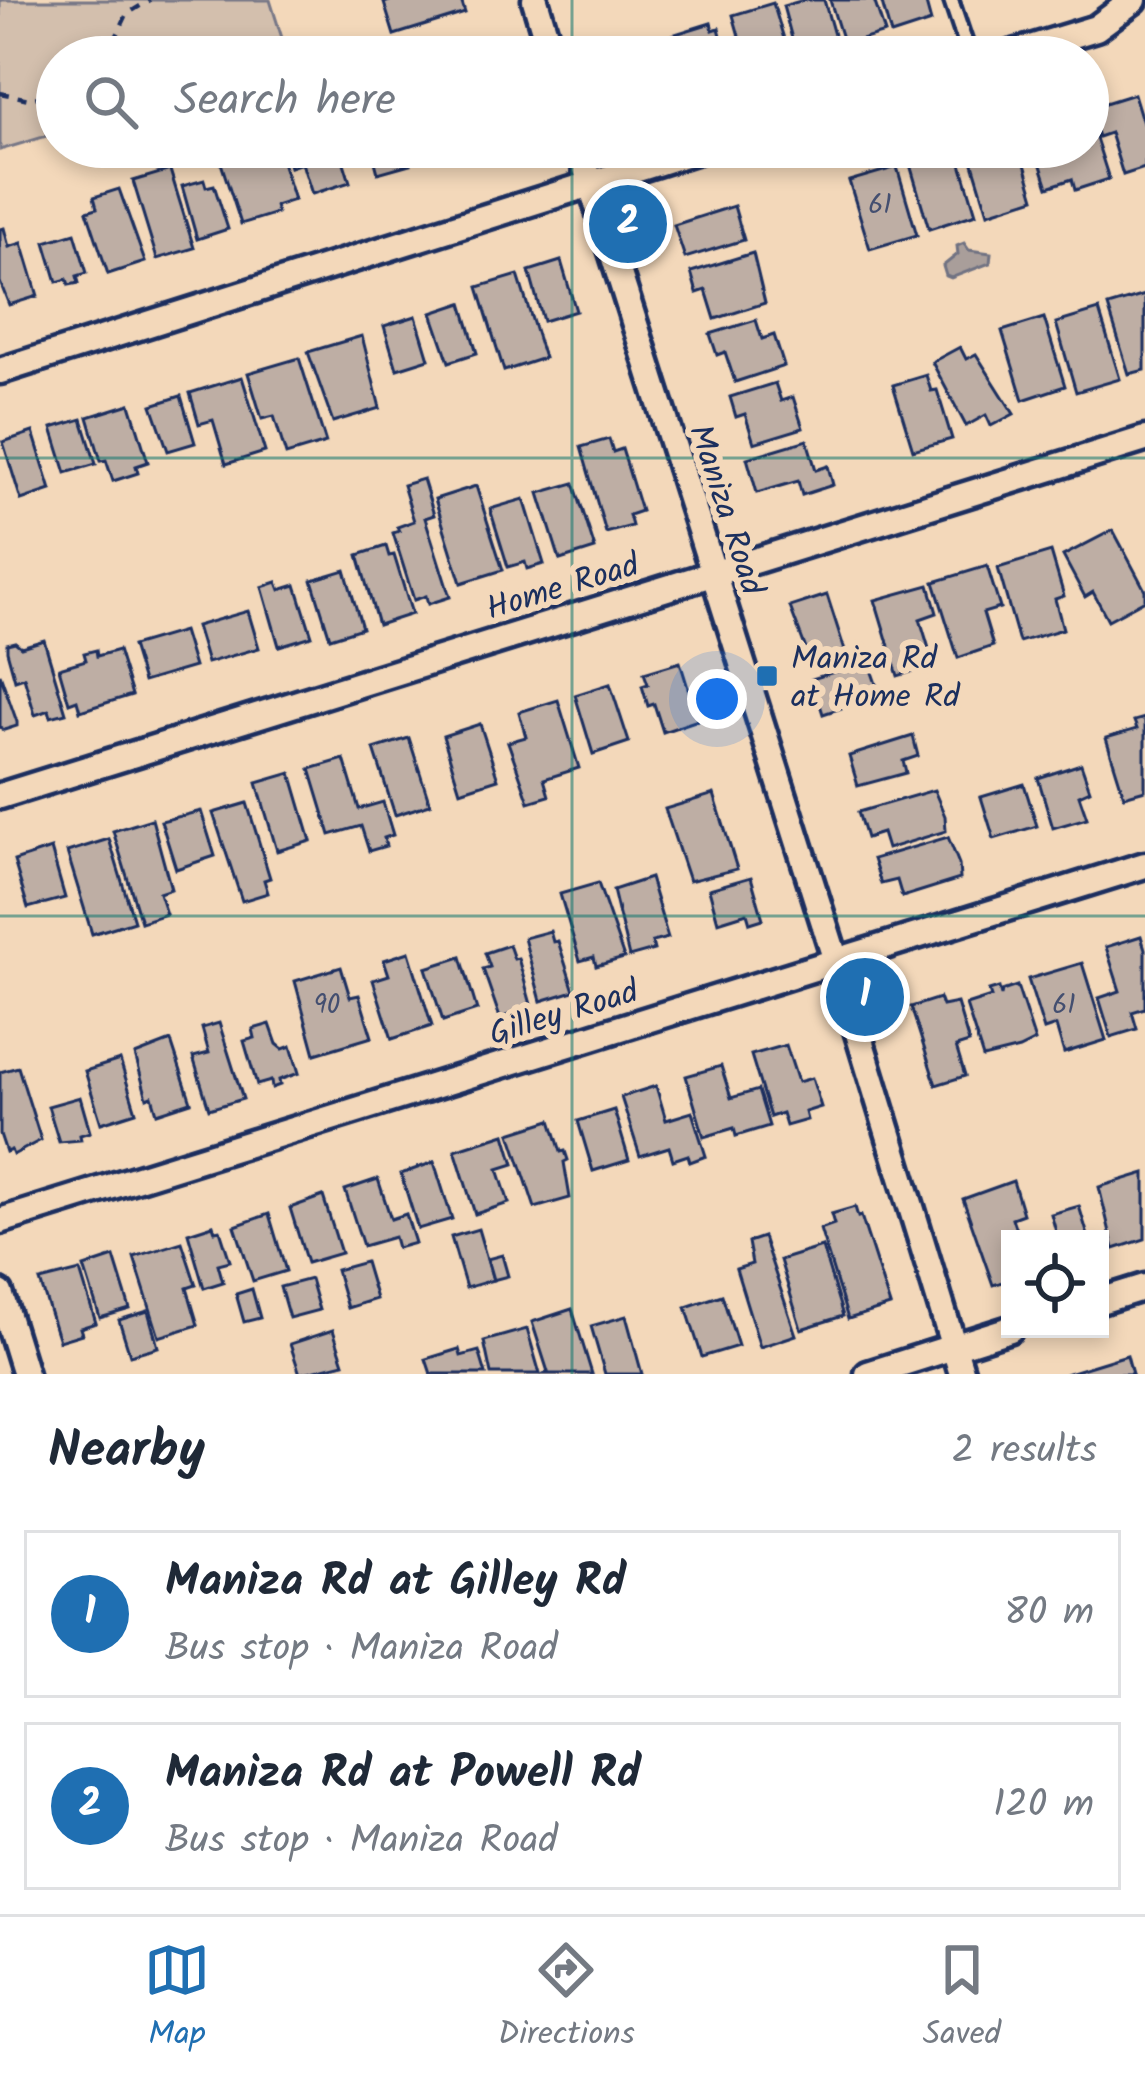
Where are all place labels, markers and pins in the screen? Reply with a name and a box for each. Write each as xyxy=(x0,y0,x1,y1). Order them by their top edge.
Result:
pin: 2 xyxy=(589,179,667,269)
place label: Maniza Rd at Home Rd xyxy=(791,634,961,725)
marker: Maniza Rd at Home Rd xyxy=(754,663,780,689)
pin: 1 xyxy=(826,952,904,1042)

